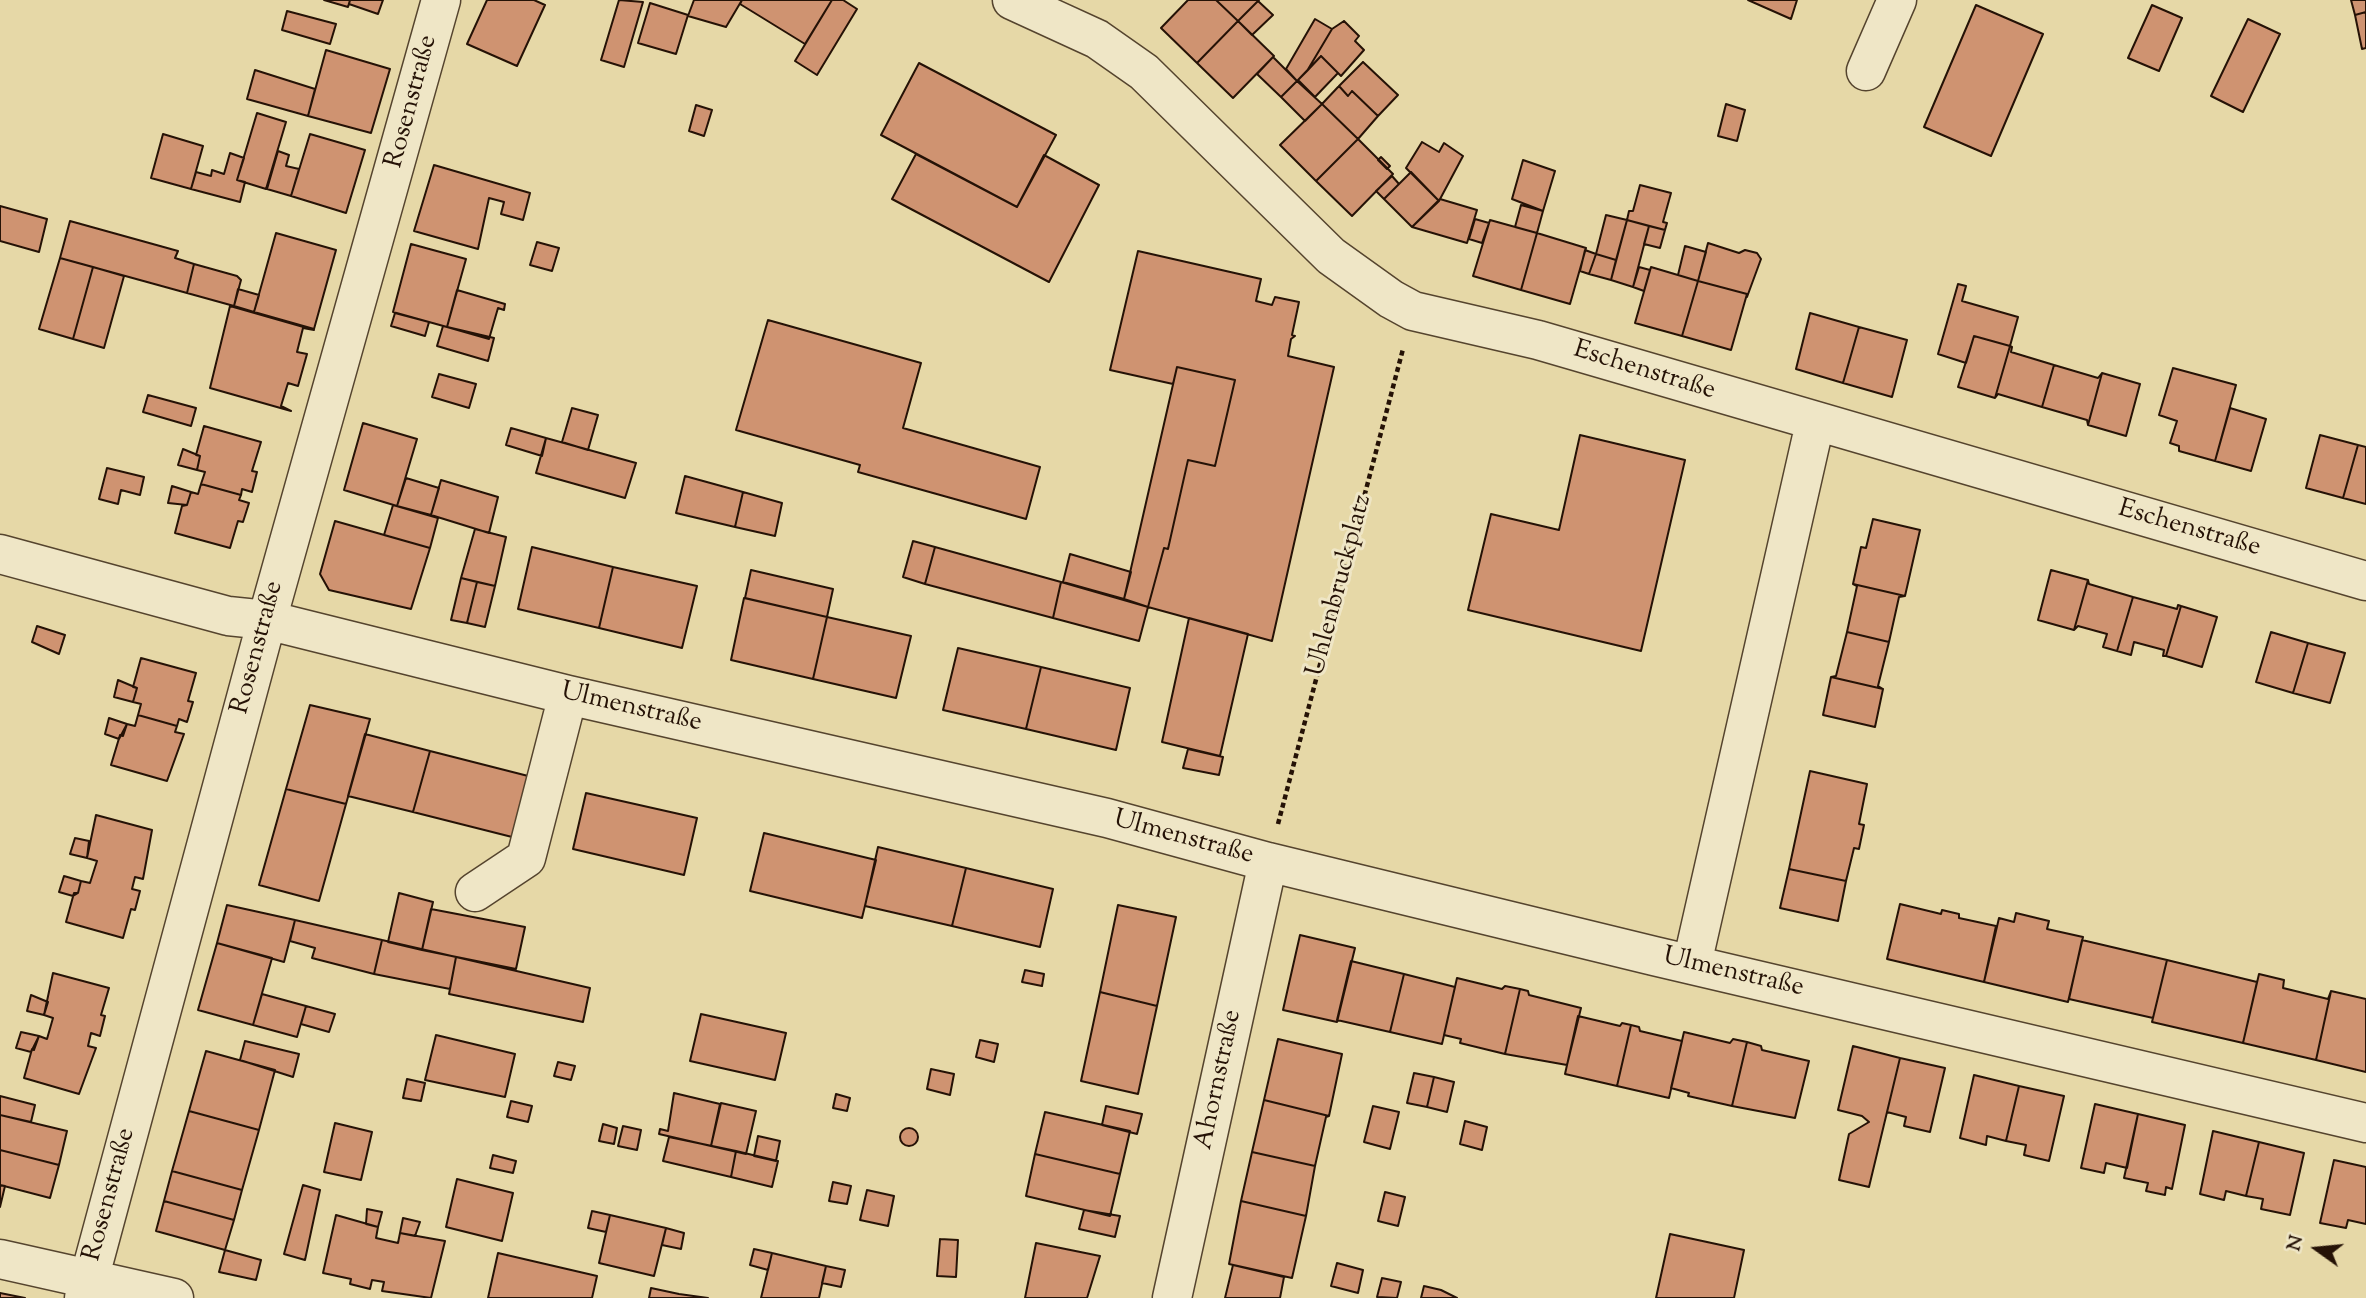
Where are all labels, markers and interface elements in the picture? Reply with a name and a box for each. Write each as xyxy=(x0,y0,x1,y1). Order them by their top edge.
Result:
street label: Rosenstraße xyxy=(380,32,446,172)
street label: Eschenstraße xyxy=(1569,336,1719,408)
street label: Uhlenbruckplatz xyxy=(1302,492,1380,680)
street label: Eschenstraße xyxy=(2114,495,2264,565)
street label: Rosenstraße xyxy=(226,578,292,718)
street label: Ulmenstraße xyxy=(557,678,705,740)
street label: Ulmenstraße xyxy=(1109,805,1257,873)
street label: Ulmenstraße xyxy=(1659,943,1807,1005)
street label: Ahornstraße xyxy=(1190,1007,1250,1153)
street label: Rosenstraße xyxy=(78,1125,144,1265)
north arrow xyxy=(2282,1214,2352,1284)
text: N xyxy=(2281,1233,2311,1254)

